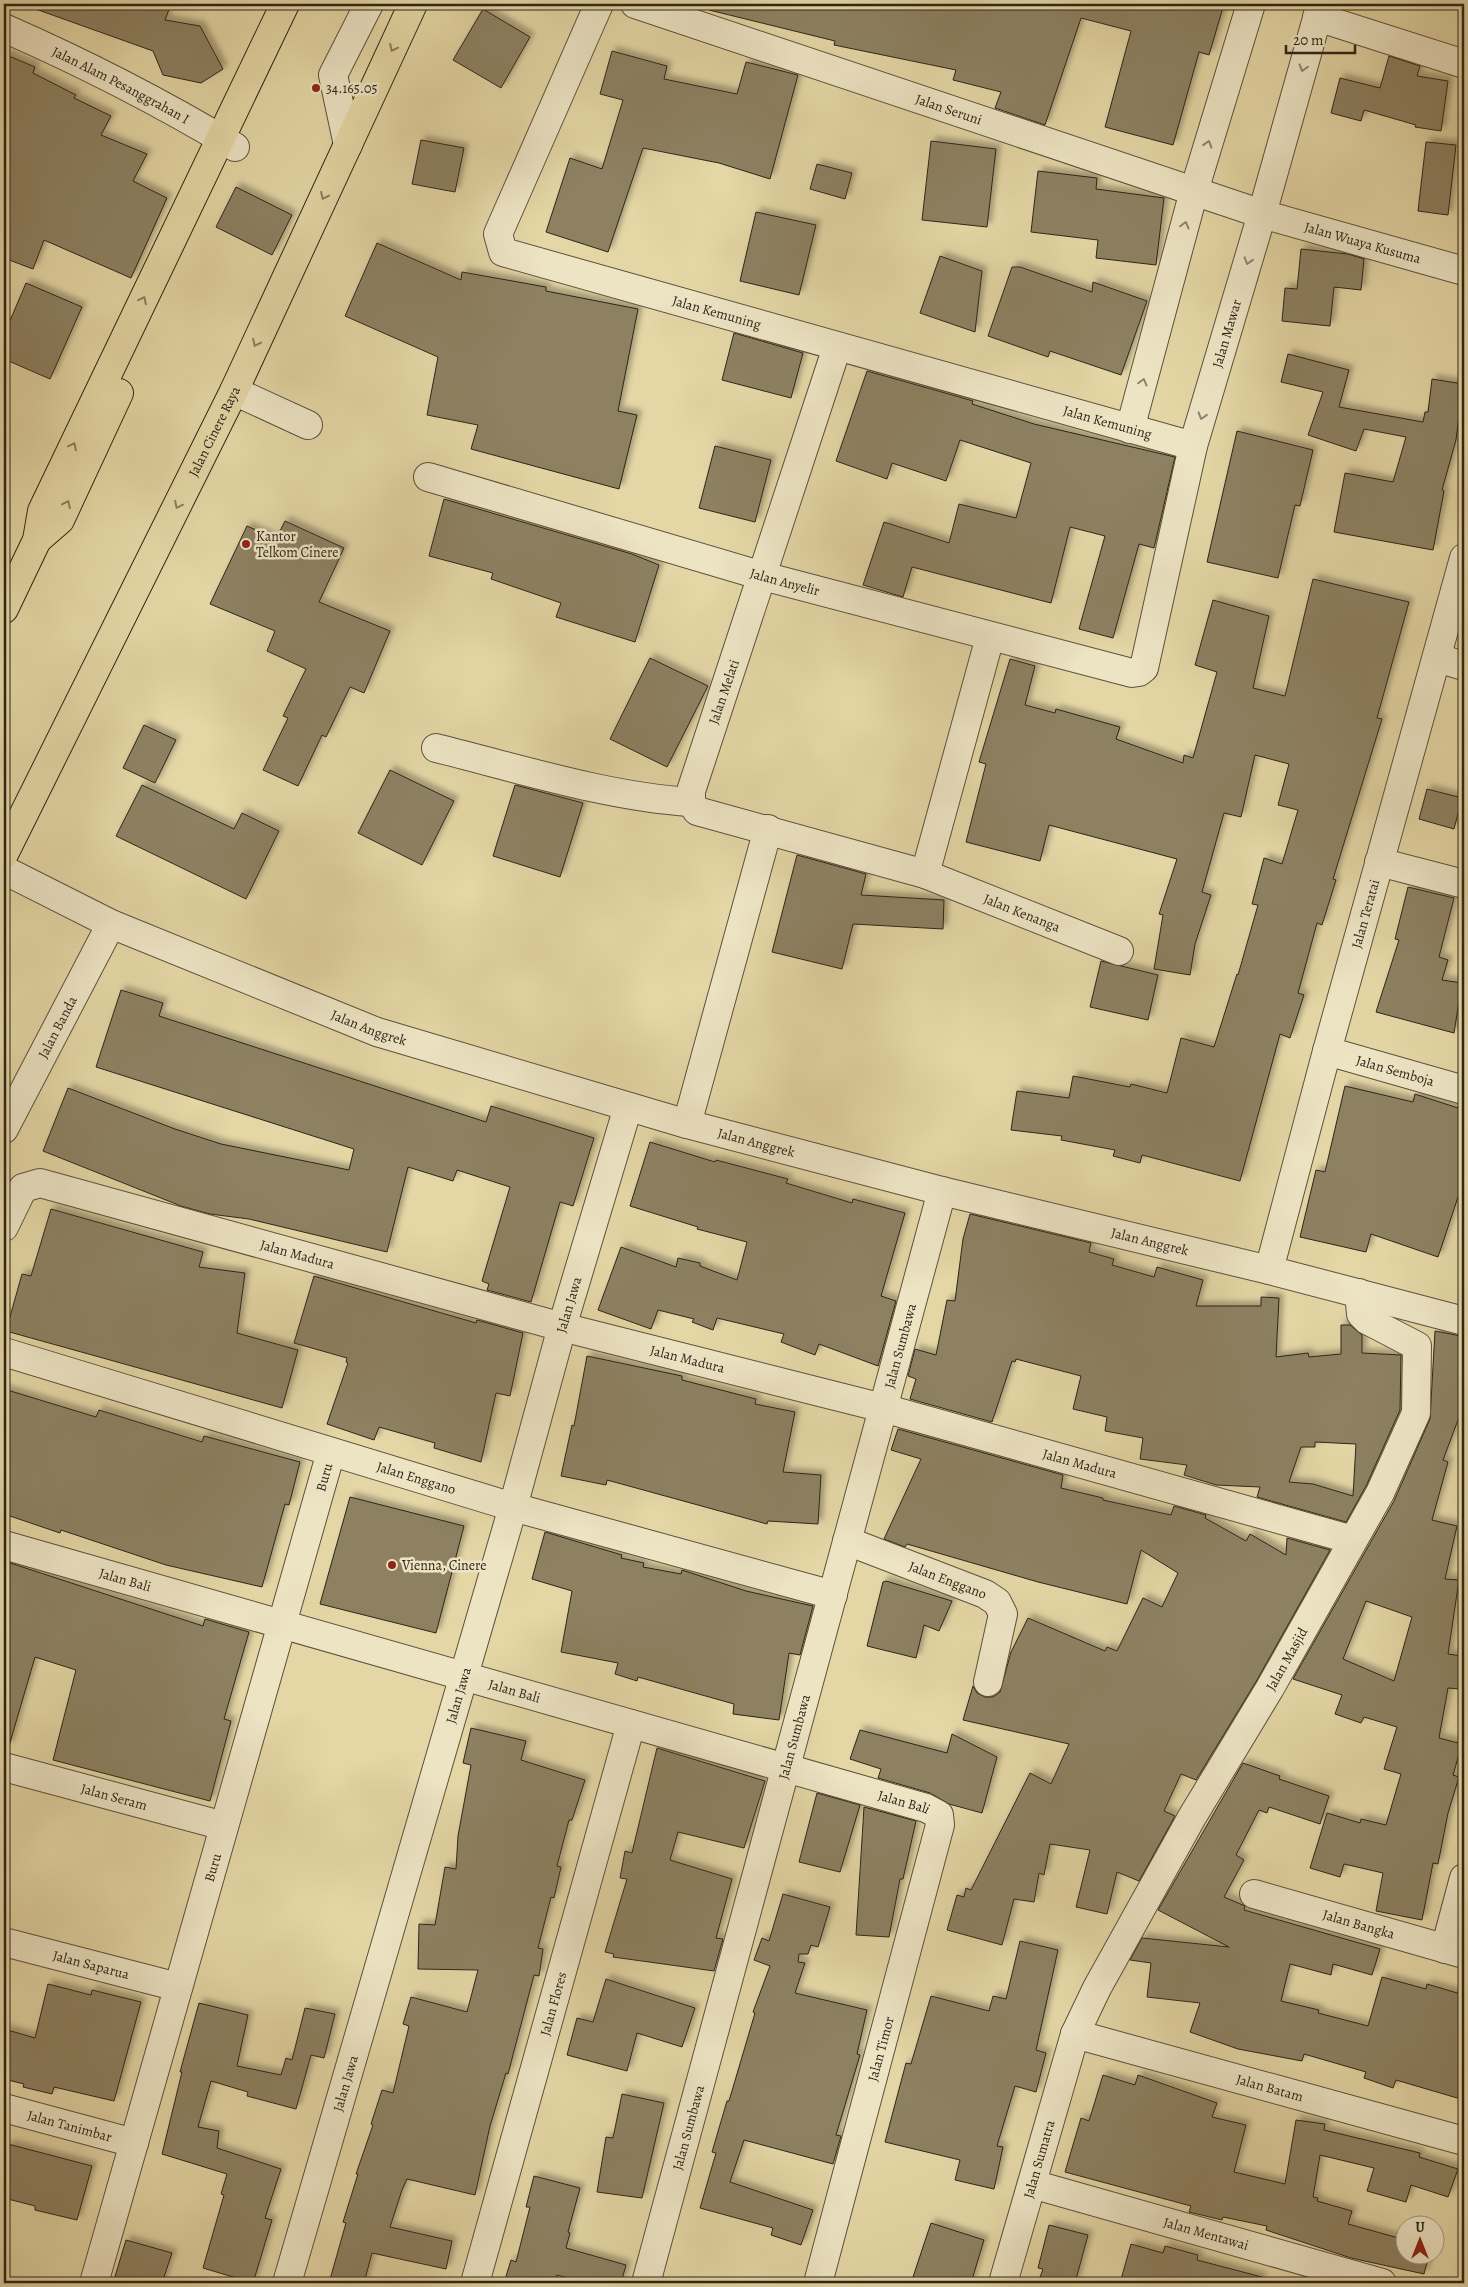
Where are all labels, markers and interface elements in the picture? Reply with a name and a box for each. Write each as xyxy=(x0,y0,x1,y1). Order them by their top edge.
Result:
scale bar xyxy=(1286,22,1354,54)
text: 20 m xyxy=(1293,30,1324,50)
street label: Jalan Alam Pesanggrahan I xyxy=(49,42,193,128)
one-way arrow xyxy=(388,43,399,52)
one-way arrow xyxy=(1298,63,1309,72)
place label: 34.165.05 xyxy=(326,79,377,98)
marker: 34.165.05 xyxy=(310,82,322,94)
street label: Jalan Seruni xyxy=(913,89,985,129)
one-way arrow xyxy=(1203,141,1213,149)
one-way arrow xyxy=(320,191,331,200)
street label: Jalan Wuaya Kusuma xyxy=(1302,217,1424,268)
one-way arrow xyxy=(1179,220,1190,229)
one-way arrow xyxy=(1244,256,1254,264)
street label: Jalan Kemuning xyxy=(670,291,763,334)
one-way arrow xyxy=(137,296,147,305)
street label: Jalan Mawar xyxy=(1207,296,1246,370)
one-way arrow xyxy=(252,338,263,347)
one-way arrow xyxy=(1137,377,1148,386)
street label: Jalan Cinere Raya xyxy=(183,383,245,480)
street label: Jalan Kemuning xyxy=(1061,401,1154,444)
one-way arrow xyxy=(1197,412,1207,420)
one-way arrow xyxy=(67,442,77,451)
one-way arrow xyxy=(61,500,71,509)
one-way arrow xyxy=(174,500,184,509)
place label: Kantor Telkom Cinere xyxy=(256,527,338,562)
marker: Kantor Telkom Cinere xyxy=(240,538,252,550)
street label: Jalan Anyelir xyxy=(748,563,823,600)
street label: Jalan Melati xyxy=(704,657,744,727)
street label: Jalan Teratai xyxy=(1346,877,1384,951)
street label: Jalan Kenanga xyxy=(981,889,1064,936)
street label: Jalan Banda xyxy=(33,992,82,1061)
street label: Jalan Anggrek xyxy=(328,1005,409,1050)
street label: Jalan Semboja xyxy=(1354,1050,1437,1091)
street label: Jalan Anggrek xyxy=(716,1123,797,1161)
street label: Jalan Anggrek xyxy=(1109,1223,1191,1260)
street label: Jalan Madura xyxy=(258,1235,337,1273)
street label: Jalan Jawa xyxy=(551,1274,586,1335)
street label: Jalan Sumbawa xyxy=(879,1301,921,1390)
street label: Jalan Madura xyxy=(648,1340,727,1377)
street label: Jalan Madura xyxy=(1040,1444,1119,1483)
street label: Jalan Enggano xyxy=(374,1457,458,1499)
street label: Buru xyxy=(311,1460,337,1494)
place label: Vienna, Cinere xyxy=(401,1556,487,1575)
street label: Jalan Enggano xyxy=(906,1556,989,1603)
marker: Vienna, Cinere xyxy=(386,1559,398,1571)
street label: Jalan Bali xyxy=(97,1563,153,1596)
street label: Jalan Masjid xyxy=(1261,1623,1312,1694)
street label: Jalan Jawa xyxy=(441,1665,475,1726)
street label: Jalan Bali xyxy=(486,1674,543,1707)
street label: Jalan Sumbawa xyxy=(773,1692,815,1781)
street label: Jalan Seram xyxy=(79,1779,150,1815)
street label: Jalan Bali xyxy=(876,1785,934,1818)
street label: Buru xyxy=(199,1851,226,1884)
street label: Jalan Bangka xyxy=(1321,1905,1397,1943)
street label: Jalan Saparua xyxy=(51,1946,132,1984)
street label: Jalan Flores xyxy=(535,1969,571,2038)
street label: Jalan Timor xyxy=(863,2014,899,2083)
street label: Jalan Jawa xyxy=(328,2052,362,2114)
street label: Jalan Batam xyxy=(1234,2069,1306,2106)
street label: Jalan Sumbawa xyxy=(668,2083,709,2172)
street label: Jalan Tanimbar xyxy=(25,2105,115,2146)
street label: Jalan Sumatra xyxy=(1018,2117,1059,2200)
street label: Jalan Mentawai xyxy=(1161,2212,1251,2254)
north arrow xyxy=(1396,2214,1446,2264)
text: U xyxy=(1415,2218,1425,2237)

